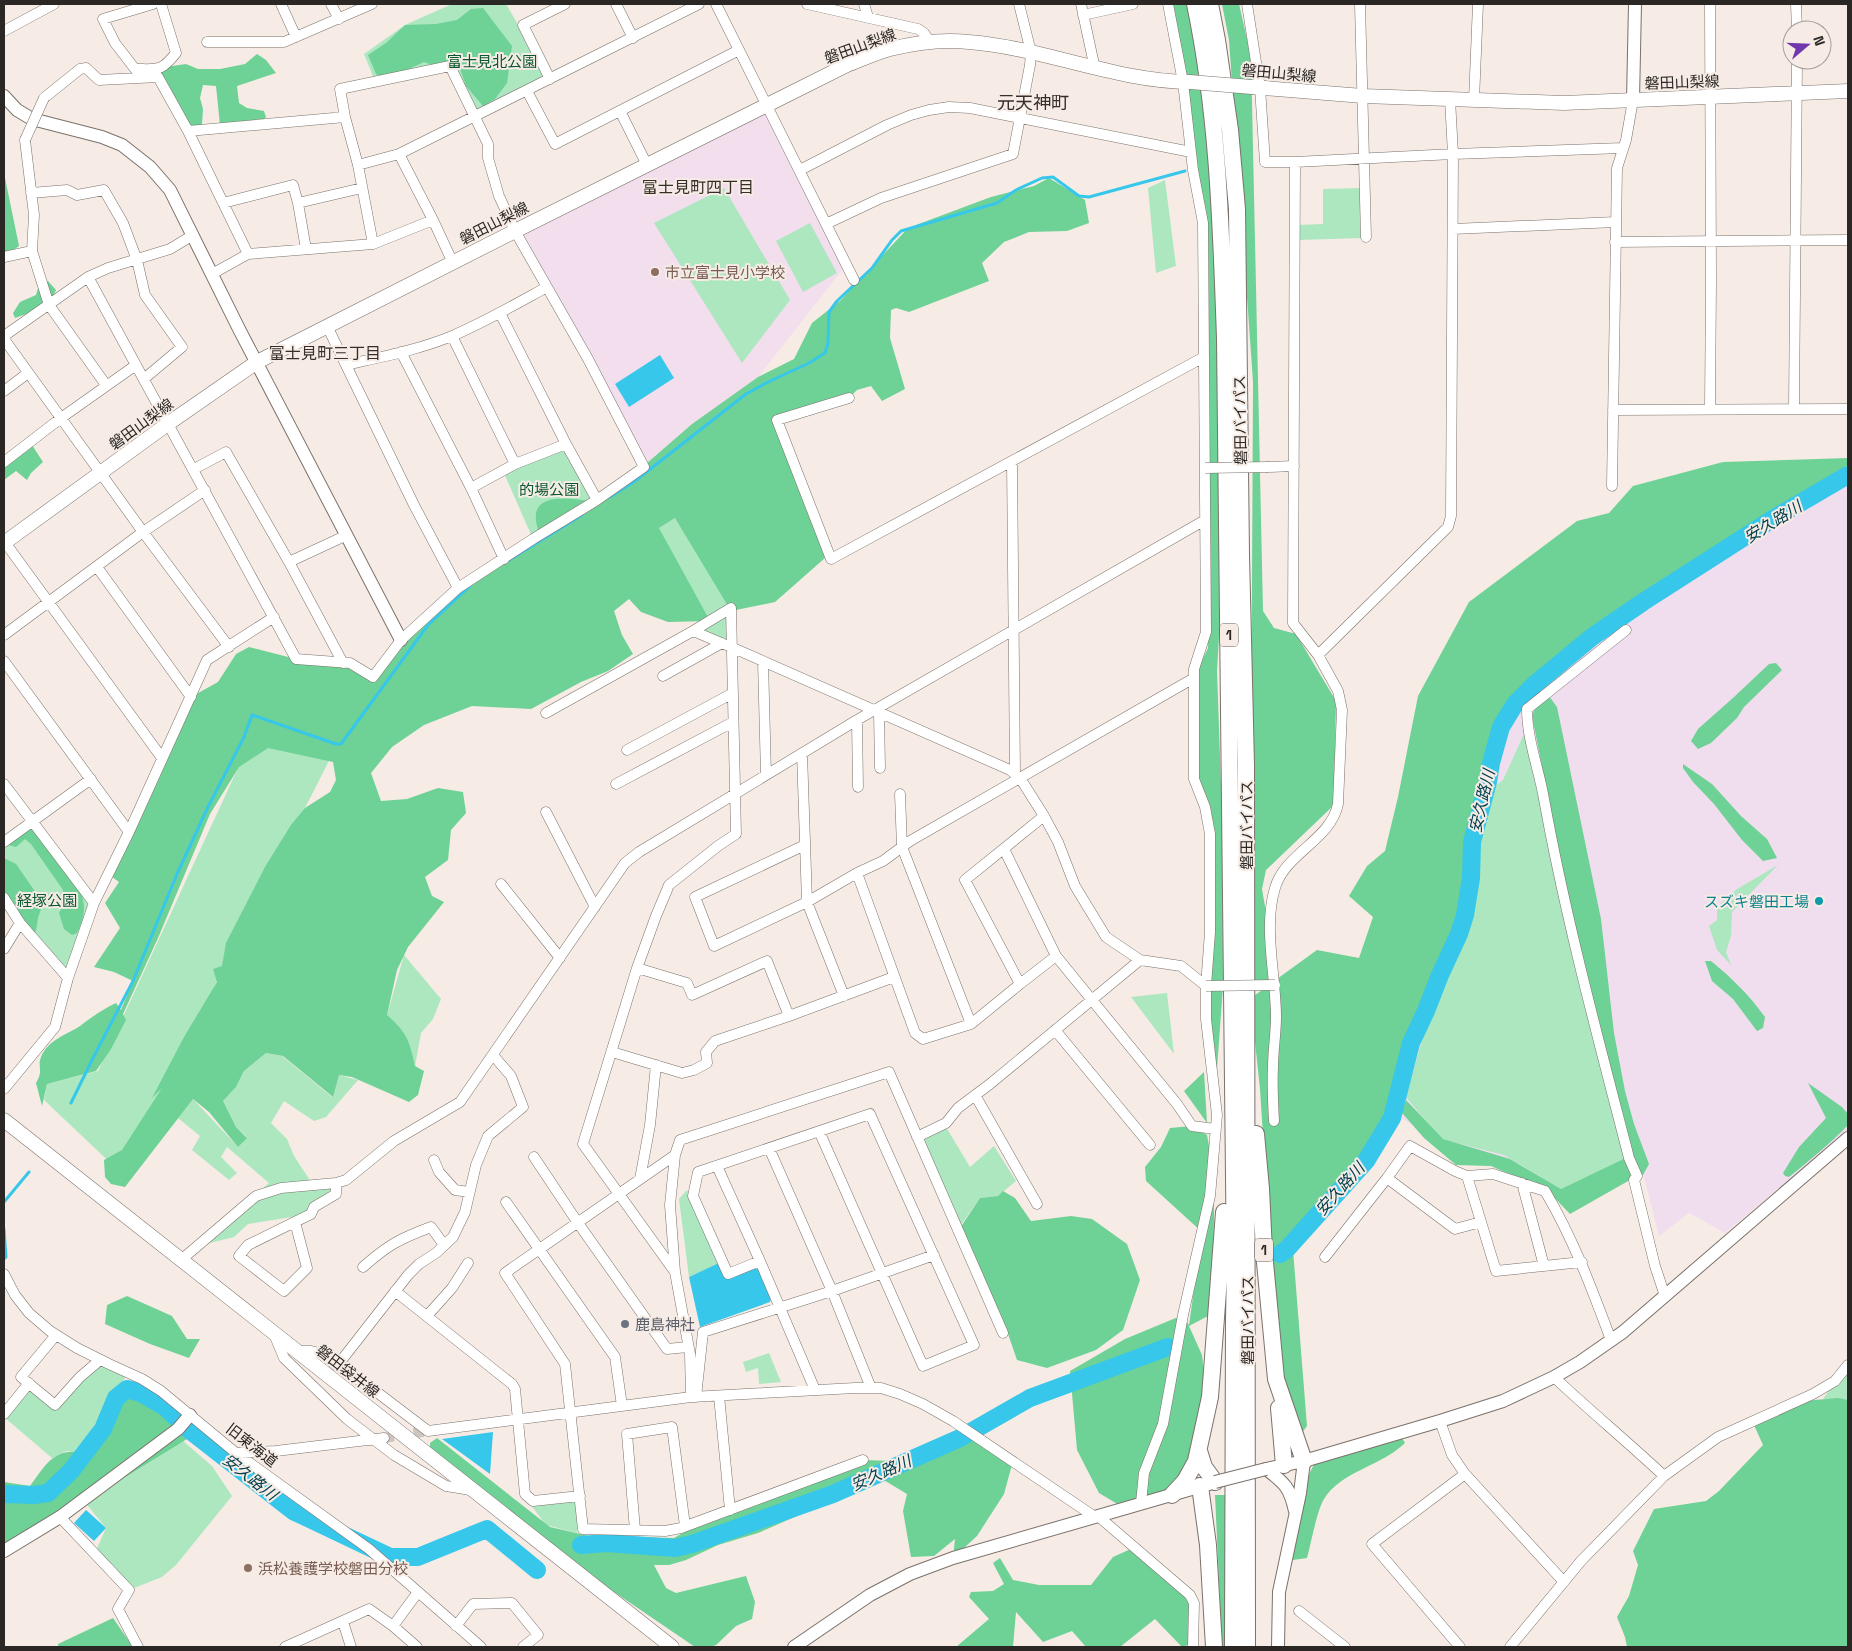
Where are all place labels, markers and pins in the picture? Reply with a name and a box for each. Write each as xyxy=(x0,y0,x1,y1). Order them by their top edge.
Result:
place label: 市立富士見小学校 xyxy=(665,263,785,282)
marker: 市立富士見小学校 xyxy=(649,266,661,278)
place label: スズキ磐田工場 xyxy=(1704,892,1809,911)
marker: スズキ磐田工場 xyxy=(1813,895,1825,907)
place label: 鹿島神社 xyxy=(635,1315,695,1334)
marker: 鹿島神社 xyxy=(619,1318,631,1330)
place label: 浜松養護学校磐田分校 xyxy=(258,1559,408,1578)
marker: 浜松養護学校磐田分校 xyxy=(242,1562,254,1574)

